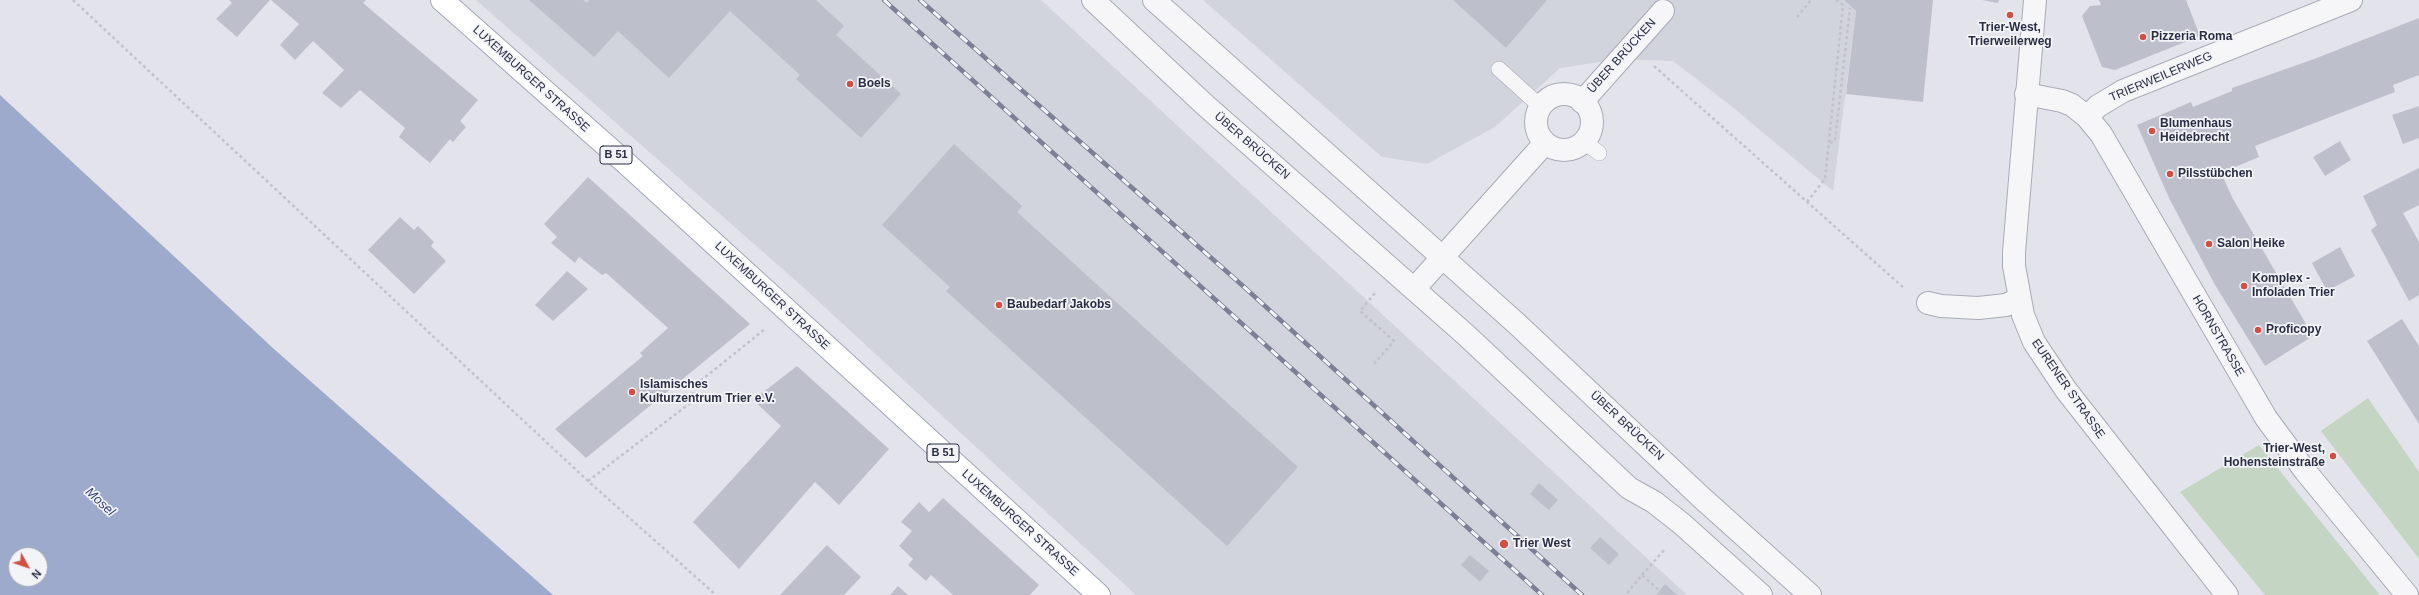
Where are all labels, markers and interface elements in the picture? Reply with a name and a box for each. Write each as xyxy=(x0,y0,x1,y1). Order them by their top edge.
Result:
marker: Trier-West, Trierweilerweg xyxy=(2005,10,2015,20)
street label: ÜBER BRÜCKEN xyxy=(1585,16,1659,96)
place label: Trier-West, Trierweilerweg xyxy=(1968,21,2052,49)
street label: LUXEMBURGER STRASSE xyxy=(470,23,592,135)
place label: Pizzeria Roma xyxy=(2151,30,2232,44)
marker: Pizzeria Roma xyxy=(2138,32,2148,42)
street label: TRIERWEILERWEG xyxy=(2107,49,2215,105)
place label: Boels xyxy=(858,77,891,91)
marker: Boels xyxy=(845,79,855,89)
street label: ÜBER BRÜCKEN xyxy=(1211,109,1293,183)
place label: Blumenhaus Heidebrecht xyxy=(2160,117,2232,145)
marker: Blumenhaus Heidebrecht xyxy=(2147,126,2157,136)
road number: B 51 xyxy=(600,146,632,164)
place label: Pilsstübchen xyxy=(2178,167,2253,181)
marker: Pilsstübchen xyxy=(2165,169,2175,179)
place label: Salon Heike xyxy=(2217,237,2285,251)
street label: LUXEMBURGER STRASSE xyxy=(711,239,833,353)
marker: Salon Heike xyxy=(2204,239,2214,249)
place label: Komplex - Infoladen Trier xyxy=(2252,272,2335,300)
marker: Komplex - Infoladen Trier xyxy=(2239,281,2249,291)
street label: HORNSTRASSE xyxy=(2189,293,2247,379)
place label: Baubedarf Jakobs xyxy=(1007,298,1111,312)
marker: Baubedarf Jakobs xyxy=(994,300,1004,310)
place label: Proficopy xyxy=(2266,323,2321,337)
marker: Proficopy xyxy=(2253,325,2263,335)
street label: EURENER STRASSE xyxy=(2028,337,2108,441)
place label: Islamisches Kulturzentrum Trier e.V. xyxy=(640,378,775,406)
marker: Islamisches Kulturzentrum Trier e.V. xyxy=(627,387,637,397)
street label: ÜBER BRÜCKEN xyxy=(1587,388,1667,464)
place label: Trier-West, Hohensteinstraße xyxy=(2224,442,2325,470)
road number: B 51 xyxy=(927,444,959,462)
marker: Trier-West, Hohensteinstraße xyxy=(2328,451,2338,461)
street label: LUXEMBURGER STRASSE xyxy=(959,467,1081,579)
water label: Mosel xyxy=(82,484,118,520)
place label: Trier West xyxy=(1513,537,1571,551)
marker: Trier West xyxy=(1498,538,1510,550)
north arrow xyxy=(8,547,48,587)
text: N xyxy=(29,567,44,581)

